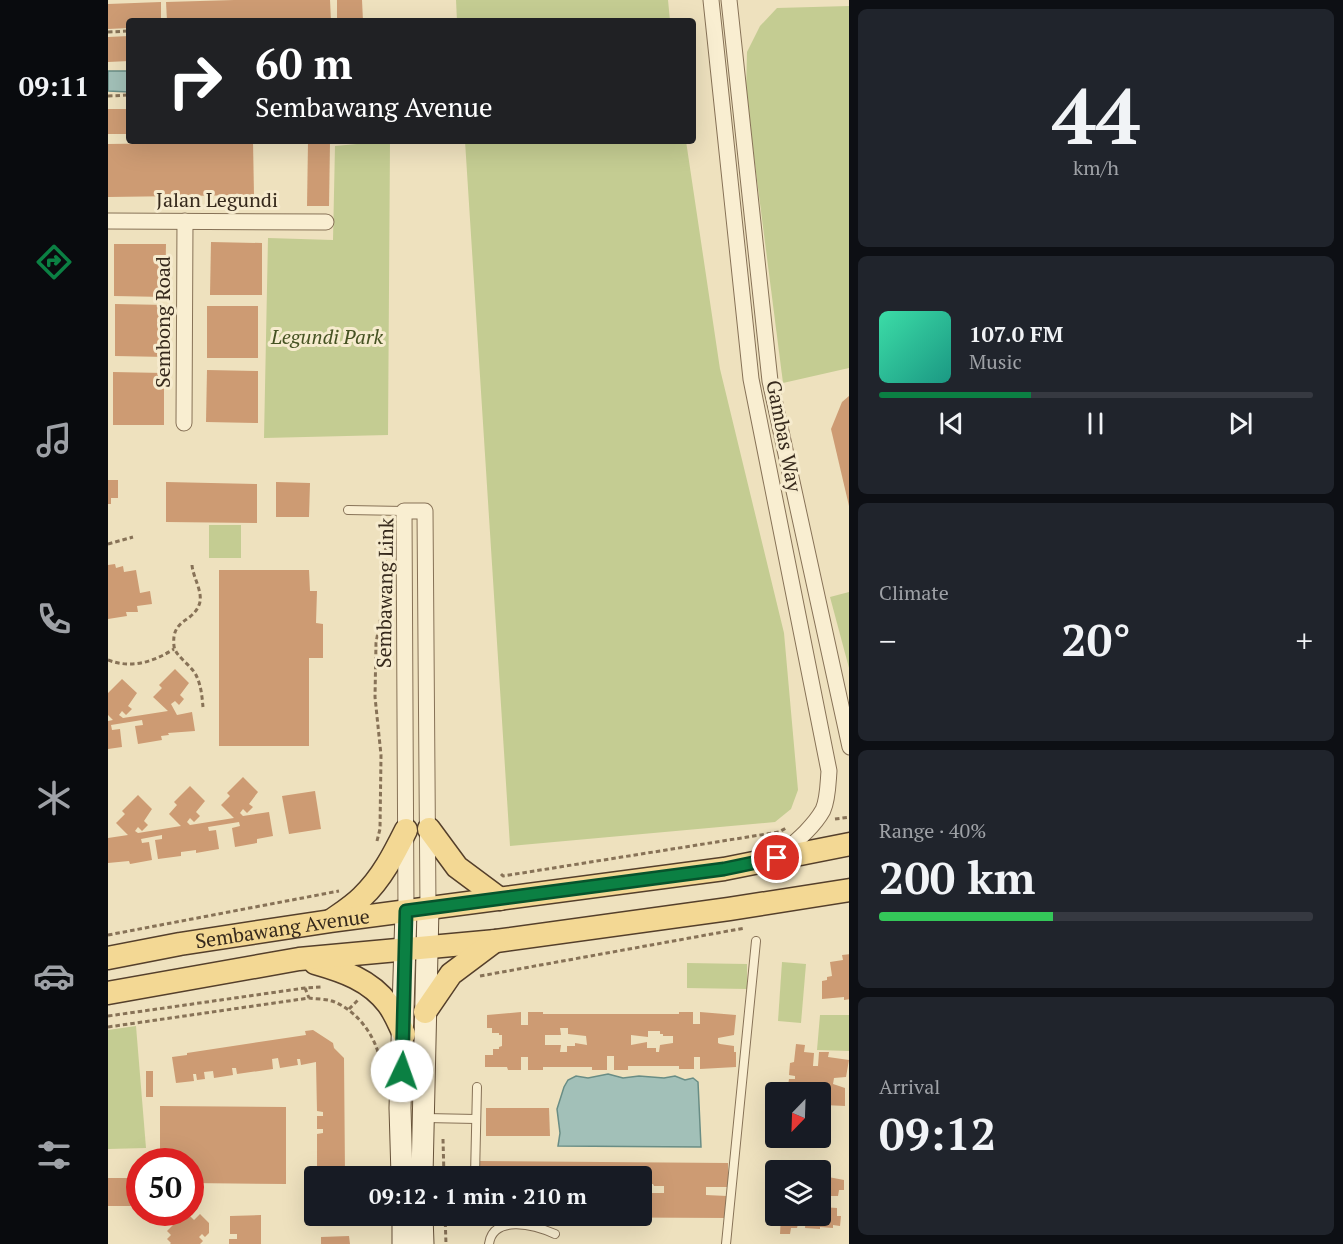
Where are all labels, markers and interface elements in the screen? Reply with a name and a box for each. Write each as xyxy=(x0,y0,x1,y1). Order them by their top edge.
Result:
text: 60 m xyxy=(255,35,353,91)
icon: right xyxy=(156,42,234,120)
text: 44 xyxy=(1052,63,1140,166)
text: 09:11 xyxy=(19,68,89,104)
text: Sembawang Avenue xyxy=(255,89,493,125)
text: km/h xyxy=(1073,154,1119,181)
street label: Jalan Legundi xyxy=(156,186,278,213)
icon: directions xyxy=(33,241,75,283)
street label: Sembong Road xyxy=(149,256,176,388)
text: 107.0 FM xyxy=(969,319,1063,348)
park label: Legundi Park xyxy=(270,323,383,350)
text: Music xyxy=(969,348,1022,375)
street label: Gambas Way xyxy=(760,378,809,495)
icon: previous xyxy=(935,407,968,440)
icon: pause xyxy=(1079,407,1112,440)
icon: next xyxy=(1224,407,1257,440)
icon: music xyxy=(33,419,75,461)
street label: Sembawang Link xyxy=(370,517,399,668)
text: Climate xyxy=(879,579,949,606)
icon: phone xyxy=(33,598,75,640)
text: 20° xyxy=(1061,609,1131,669)
text: − xyxy=(879,619,897,662)
text: + xyxy=(1295,619,1313,662)
icon: climate xyxy=(33,777,75,819)
text: Range · 40% xyxy=(879,817,986,844)
pin xyxy=(751,832,802,883)
icon: arrive xyxy=(760,841,793,874)
text: 200 km xyxy=(879,847,1035,907)
street label: Sembawang Avenue xyxy=(193,902,371,955)
icon: car xyxy=(33,955,75,997)
position arrow xyxy=(370,1039,434,1103)
text: Arrival xyxy=(879,1073,940,1100)
north arrow xyxy=(765,1082,831,1148)
map controls xyxy=(765,1082,831,1226)
text: 09:12 xyxy=(879,1103,996,1163)
icon: filters xyxy=(33,1134,75,1176)
speed limit sign: 50 xyxy=(126,1148,204,1226)
button: layers xyxy=(765,1160,831,1226)
text: 09:12 · 1 min · 210 m xyxy=(369,1181,587,1210)

